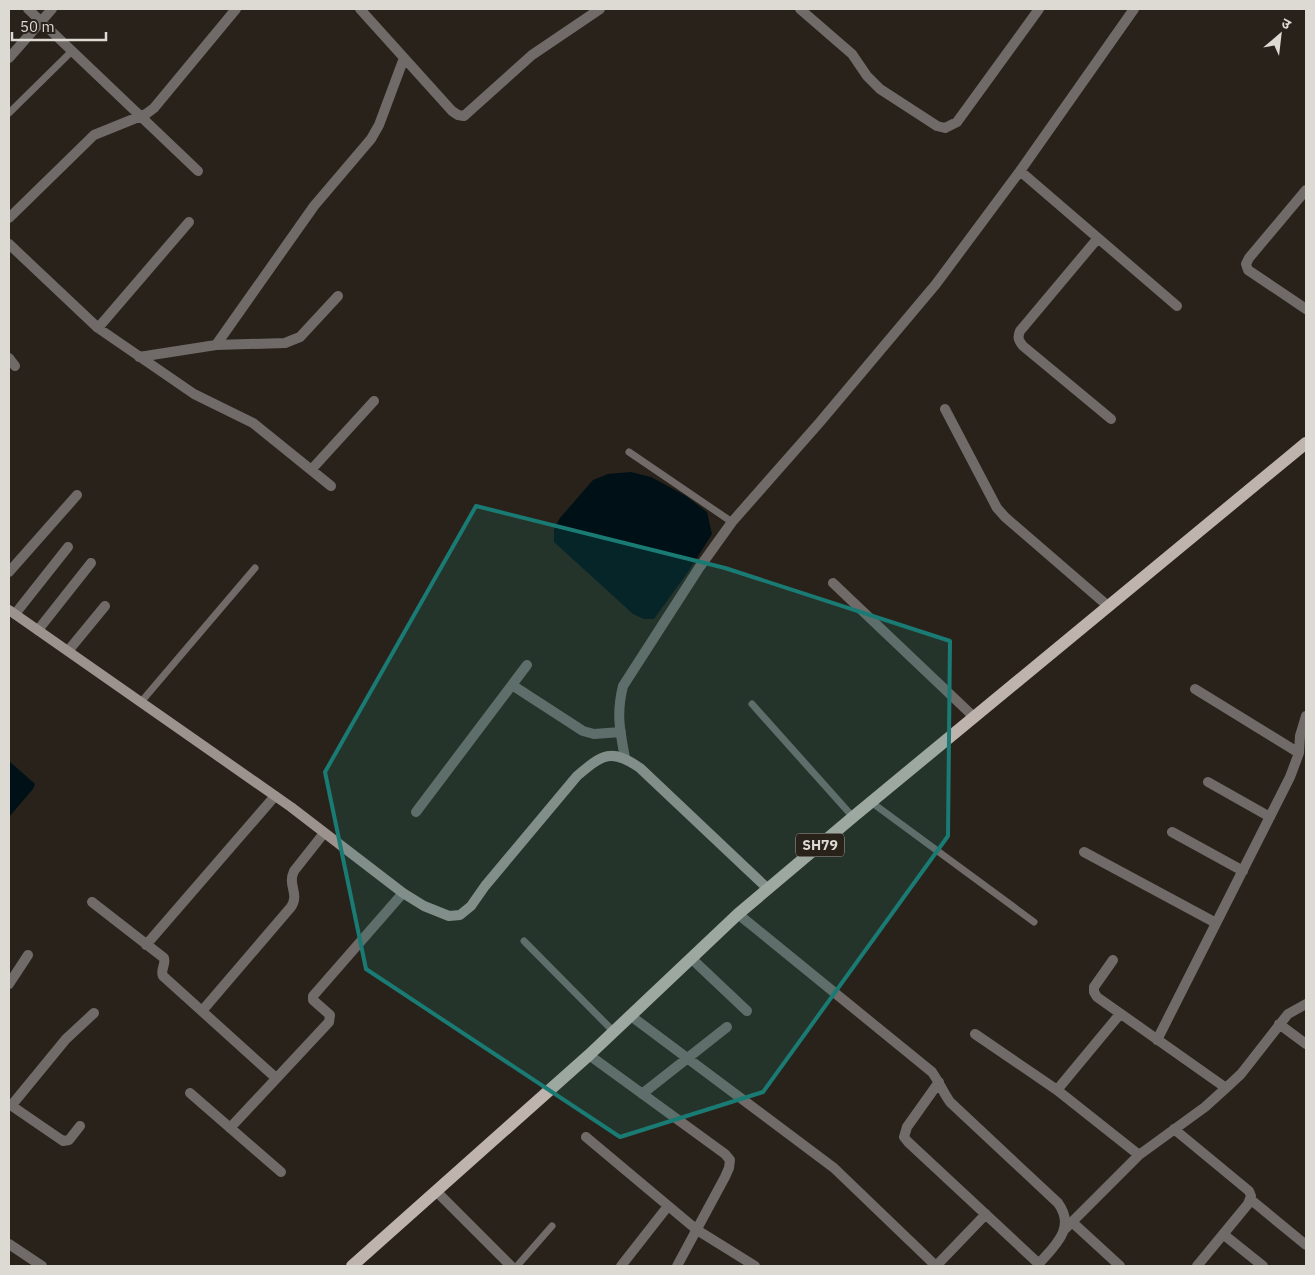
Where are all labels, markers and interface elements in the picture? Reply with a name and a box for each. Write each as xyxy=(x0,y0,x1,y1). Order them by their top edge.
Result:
scale bar xyxy=(12,10,106,42)
north arrow xyxy=(1255,10,1305,60)
text: उ xyxy=(1278,14,1295,34)
text: 50 m xyxy=(20,17,55,36)
road number: SH79 xyxy=(796,834,844,856)

